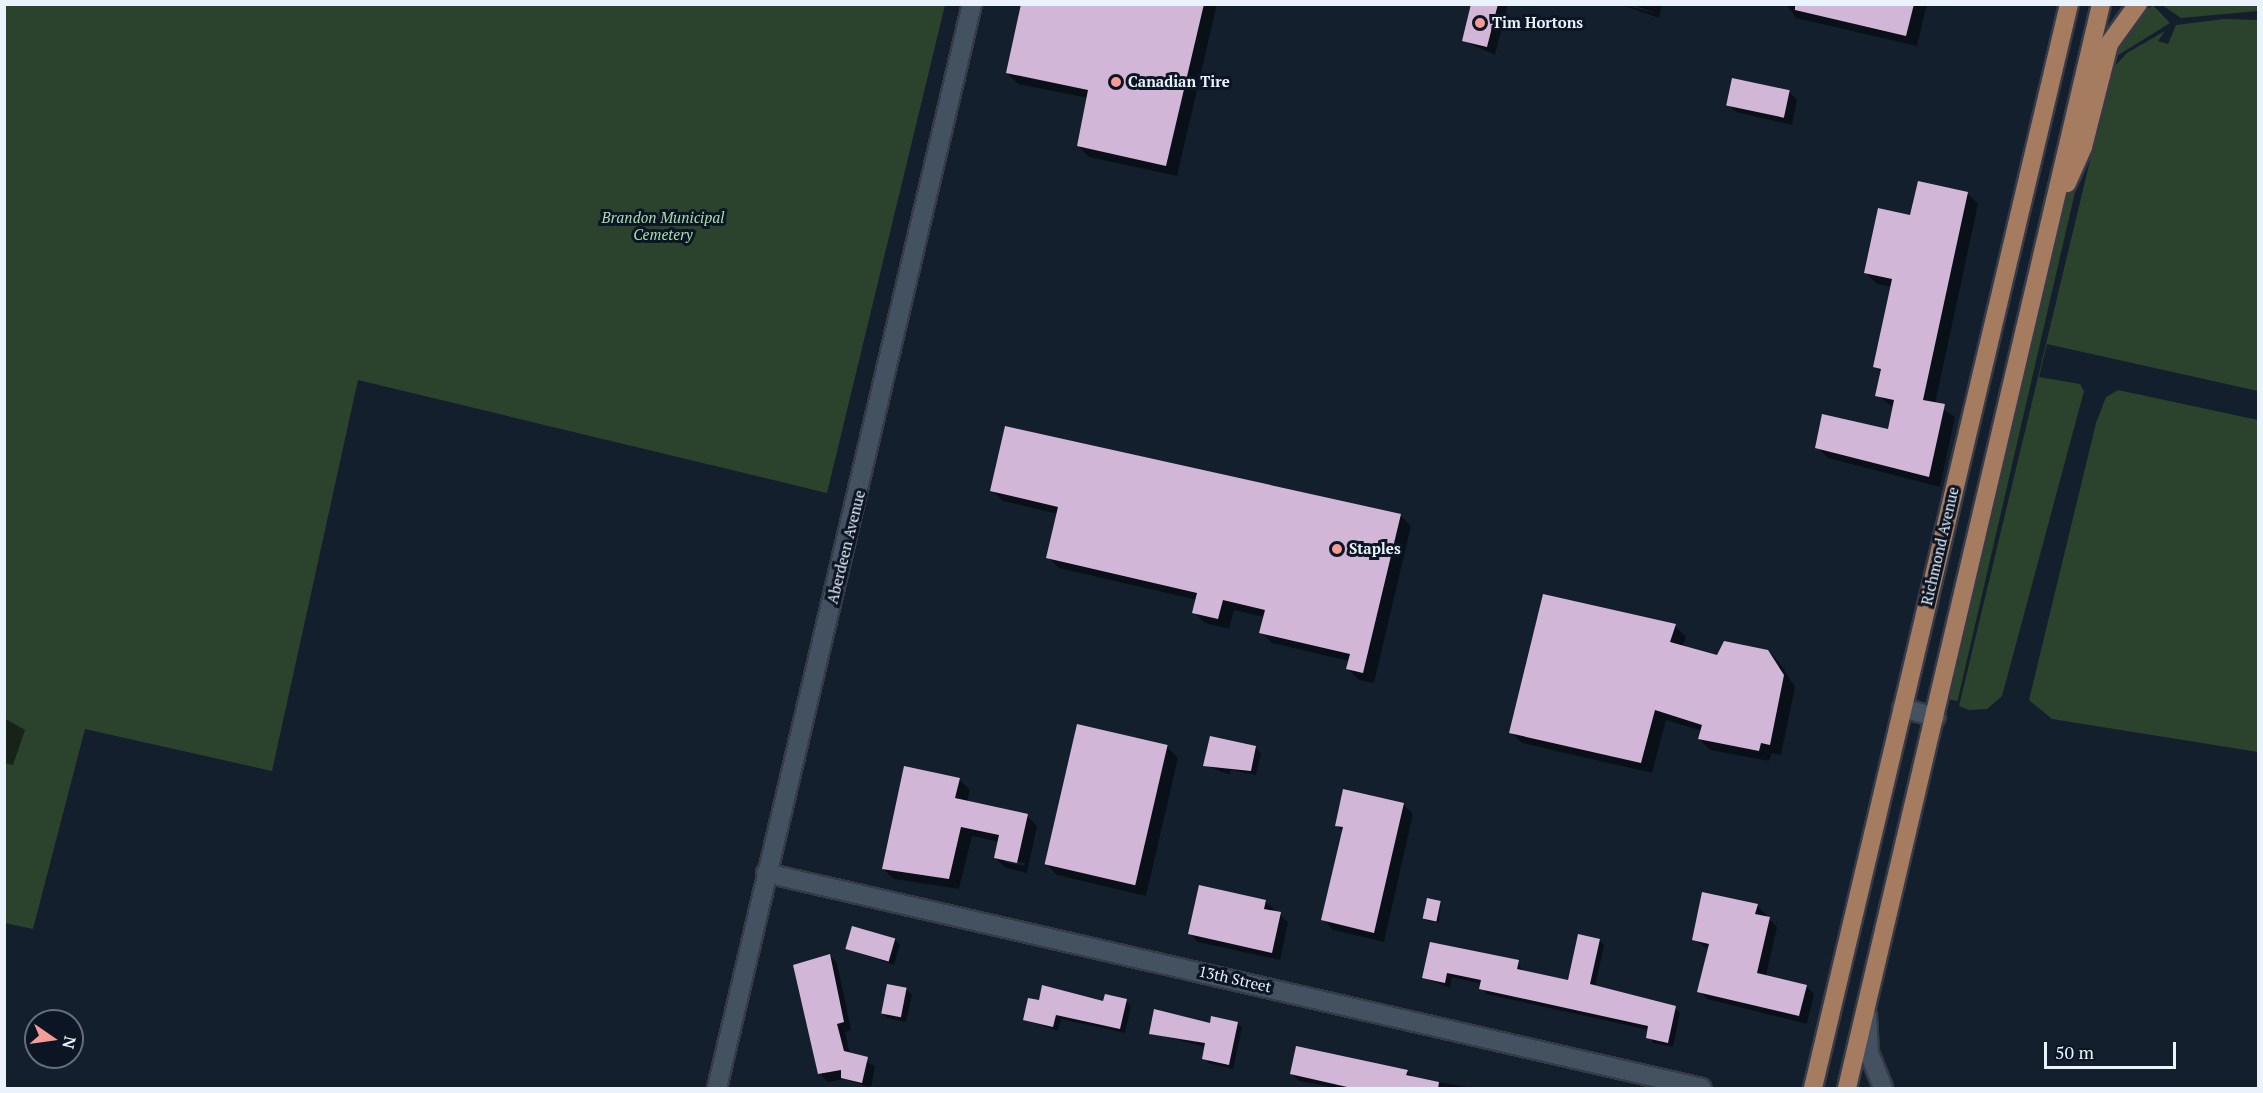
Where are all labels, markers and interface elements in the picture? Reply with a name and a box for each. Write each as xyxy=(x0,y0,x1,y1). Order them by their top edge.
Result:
place label: Tim Hortons xyxy=(1492,14,1583,32)
marker: Tim Hortons xyxy=(1473,16,1487,30)
place label: Canadian Tire xyxy=(1128,73,1230,91)
marker: Canadian Tire xyxy=(1109,75,1123,89)
park label: Brandon Municipal Cemetery xyxy=(601,208,725,243)
street label: Richmond Avenue xyxy=(1918,485,1962,607)
street label: Aberdeen Avenue xyxy=(823,488,869,606)
place label: Staples xyxy=(1349,540,1401,558)
marker: Staples xyxy=(1330,542,1344,556)
street label: 13th Street xyxy=(1197,962,1273,996)
north arrow xyxy=(24,1009,84,1069)
scale bar xyxy=(2047,1030,2179,1068)
text: N xyxy=(58,1034,82,1051)
text: 50 m xyxy=(2055,1040,2094,1064)

